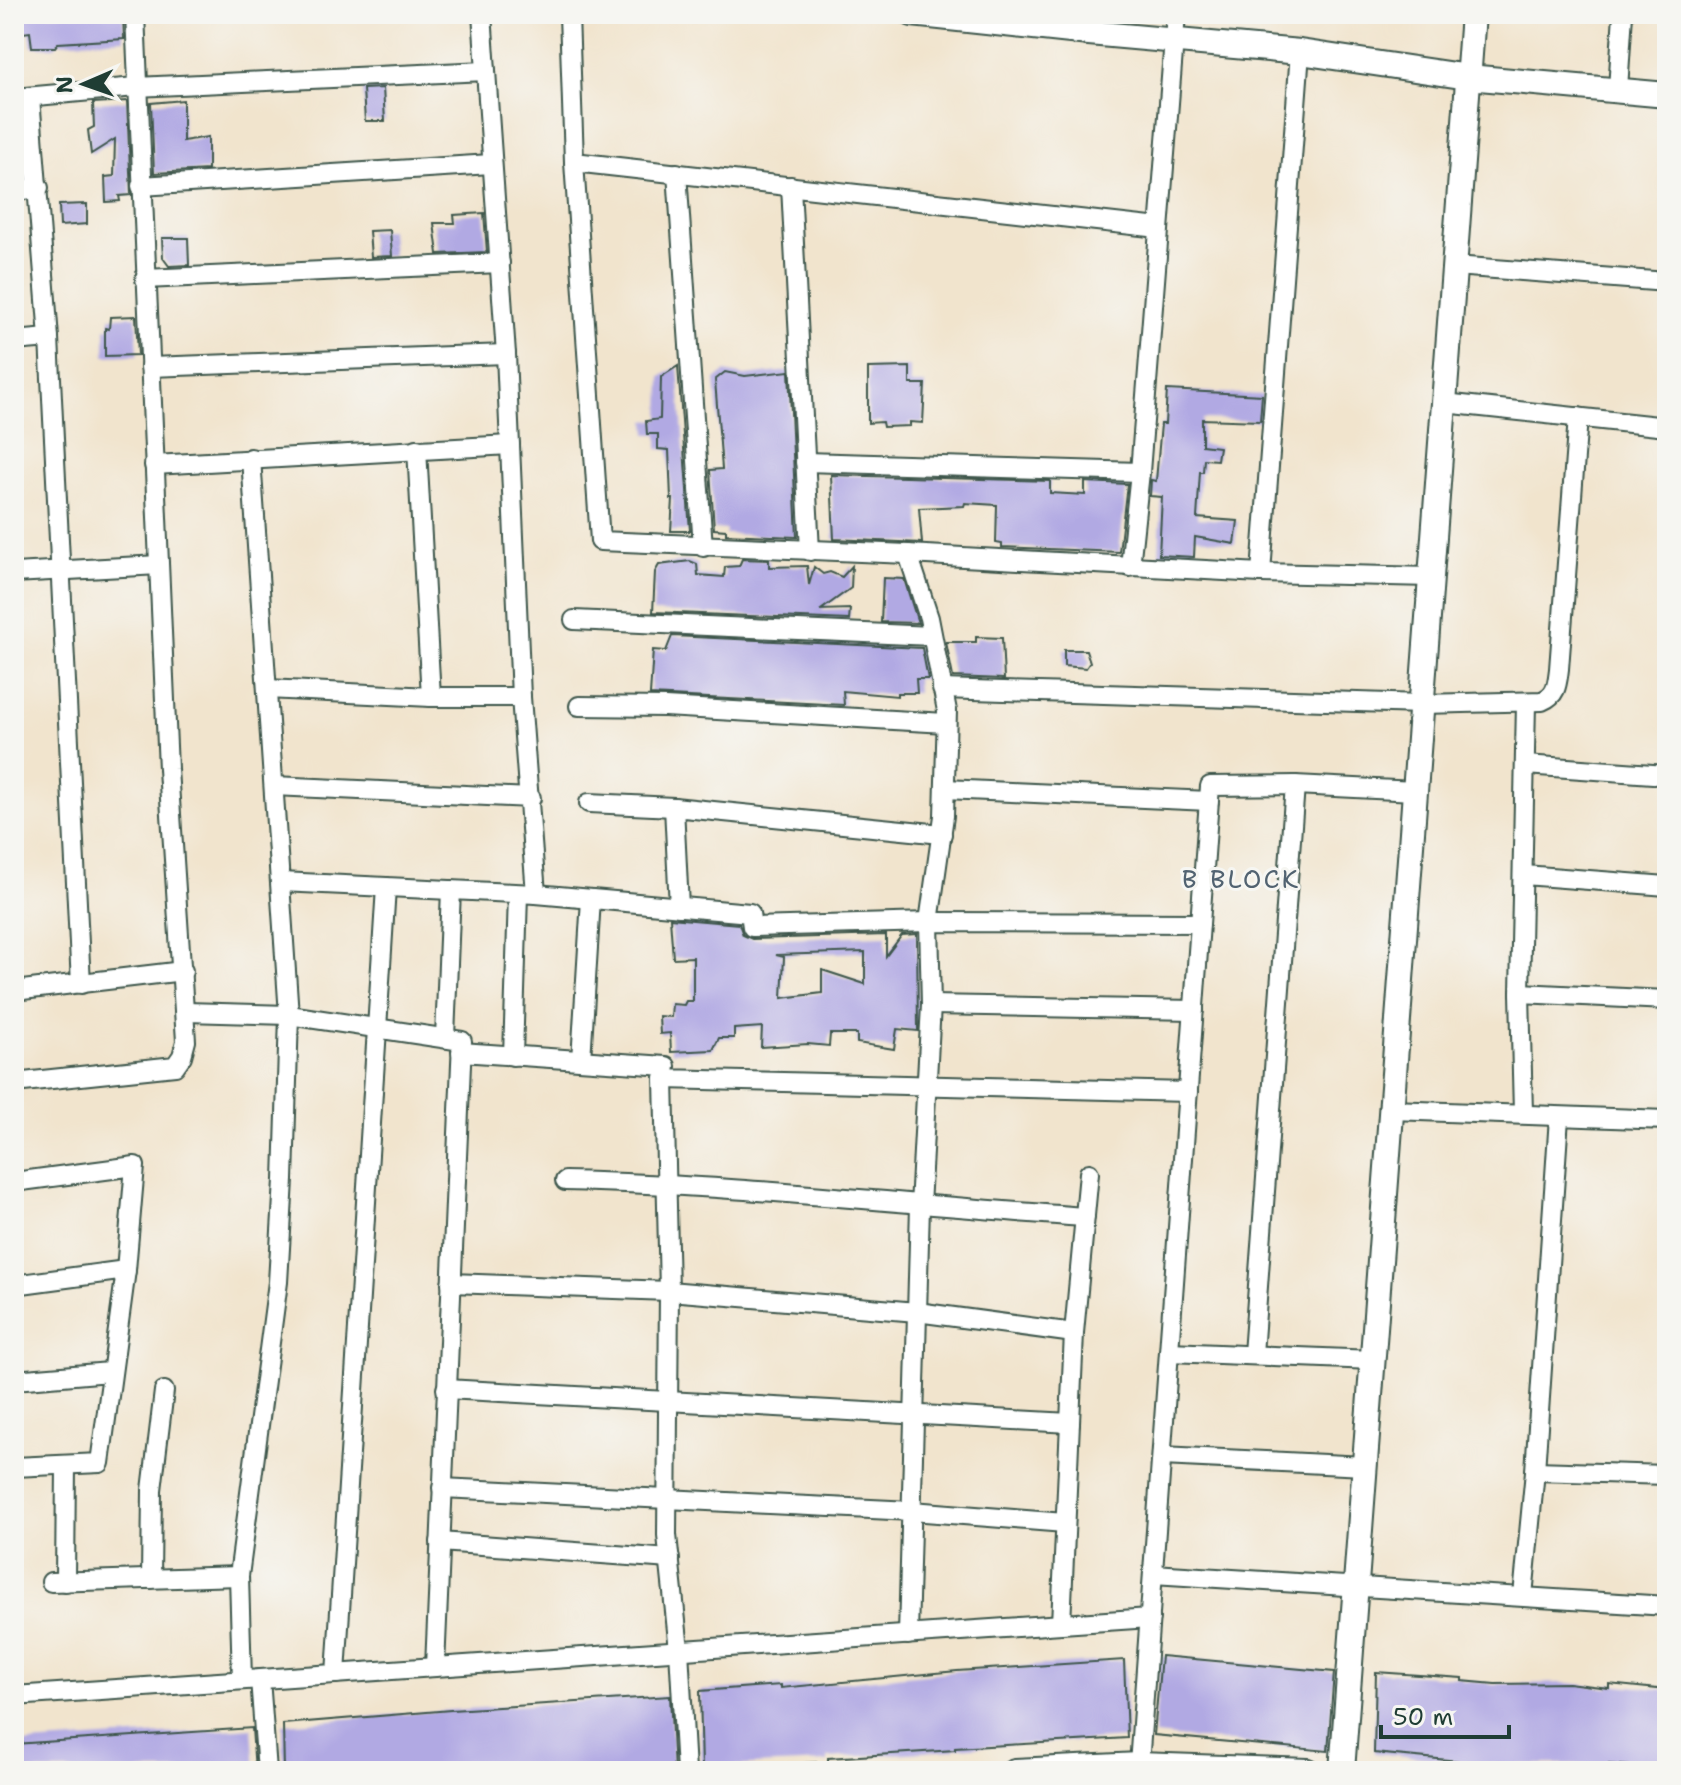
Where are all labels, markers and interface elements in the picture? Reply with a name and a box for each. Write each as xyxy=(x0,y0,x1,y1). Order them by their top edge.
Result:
north arrow xyxy=(44,44,124,124)
text: N xyxy=(50,75,79,94)
district label: B BLOCK xyxy=(1182,861,1300,896)
scale bar xyxy=(1381,1689,1509,1739)
text: 50 m xyxy=(1393,1701,1453,1733)

